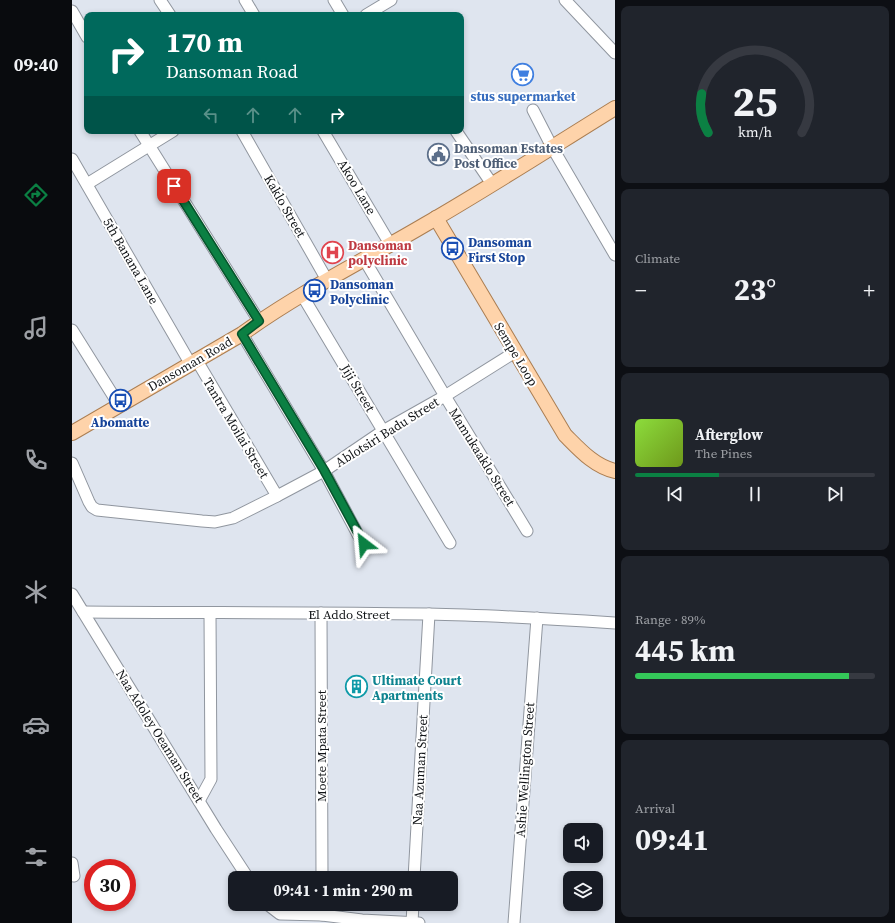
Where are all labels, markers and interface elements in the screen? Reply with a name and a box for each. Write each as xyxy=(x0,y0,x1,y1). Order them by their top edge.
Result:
text: 170 m xyxy=(166,23,243,61)
icon: right xyxy=(100,28,152,80)
text: 09:40 xyxy=(14,52,58,77)
text: Dansoman Road xyxy=(166,59,298,84)
supermarket icon: stus supermarket xyxy=(510,61,536,87)
text: 25 xyxy=(732,73,778,130)
place label: stus supermarket xyxy=(471,88,576,105)
icon: left xyxy=(200,104,222,126)
icon: ahead xyxy=(242,104,264,126)
icon: ahead xyxy=(284,104,306,126)
icon: right xyxy=(326,104,348,126)
text: km/h xyxy=(738,121,772,141)
place label: Dansoman Estates Post Office xyxy=(454,140,563,172)
public building icon: Dansoman Estates Post Office xyxy=(425,142,451,168)
street label: Akoo Lane xyxy=(334,156,380,218)
pin xyxy=(157,169,191,203)
street label: Kaklo Street xyxy=(260,171,310,241)
icon: arrive xyxy=(163,175,185,197)
icon: directions xyxy=(22,181,50,209)
street label: 5th Banana Lane xyxy=(99,215,163,308)
place label: Dansoman First Stop xyxy=(468,234,532,266)
bus stop icon: Dansoman First Stop xyxy=(439,236,465,262)
place label: Dansoman polyclinic xyxy=(348,237,412,269)
hospital icon: Dansoman polyclinic xyxy=(319,239,345,265)
text: Climate xyxy=(635,250,680,267)
text: 23° xyxy=(734,269,776,310)
text: − xyxy=(635,275,647,305)
text: + xyxy=(863,275,875,305)
place label: Dansoman Polyclinic xyxy=(330,276,394,308)
bus stop icon: Dansoman Polyclinic xyxy=(302,278,328,304)
icon: music xyxy=(22,314,50,342)
street label: Sempe Loop xyxy=(490,319,542,389)
street label: Dansoman Road xyxy=(145,333,236,395)
street label: Jiji Street xyxy=(337,360,379,416)
street label: Tantra Moilai Street xyxy=(199,375,273,482)
bus stop icon: Abomatte xyxy=(107,387,133,413)
street label: Ablotsiri Badu Street xyxy=(332,393,443,471)
street label: Mamukaaklo Street xyxy=(445,405,519,510)
place label: Abomatte xyxy=(91,414,150,431)
text: Afterglow xyxy=(695,424,763,445)
text: The Pines xyxy=(695,445,752,462)
icon: phone xyxy=(22,446,50,474)
icon: previous xyxy=(664,483,686,505)
icon: pause xyxy=(744,483,766,505)
icon: next xyxy=(824,483,846,505)
position arrow xyxy=(343,523,385,565)
icon: climate xyxy=(22,578,50,606)
street label: El Addo Street xyxy=(308,606,391,623)
text: Range · 89% xyxy=(635,611,706,628)
text: 445 km xyxy=(635,630,735,671)
street label: Naa Adoley Oeaman Street xyxy=(112,666,208,806)
place label: Ultimate Court Apartments xyxy=(372,672,462,704)
building icon: Ultimate Court Apartments xyxy=(344,674,370,700)
street label: Moete Mpata Street xyxy=(313,689,330,802)
street label: Ashie Wellington Street xyxy=(512,701,538,838)
icon: car xyxy=(22,711,50,739)
street label: Naa Azuman Street xyxy=(409,714,431,826)
text: Arrival xyxy=(635,800,675,817)
text: 09:41 xyxy=(635,819,709,860)
map controls xyxy=(563,823,603,911)
button: sound xyxy=(563,823,603,863)
icon: filters xyxy=(22,843,50,871)
speed limit sign: 30 xyxy=(84,859,136,911)
button: layers xyxy=(563,871,603,911)
text: 09:41 · 1 min · 290 m xyxy=(274,880,413,901)

